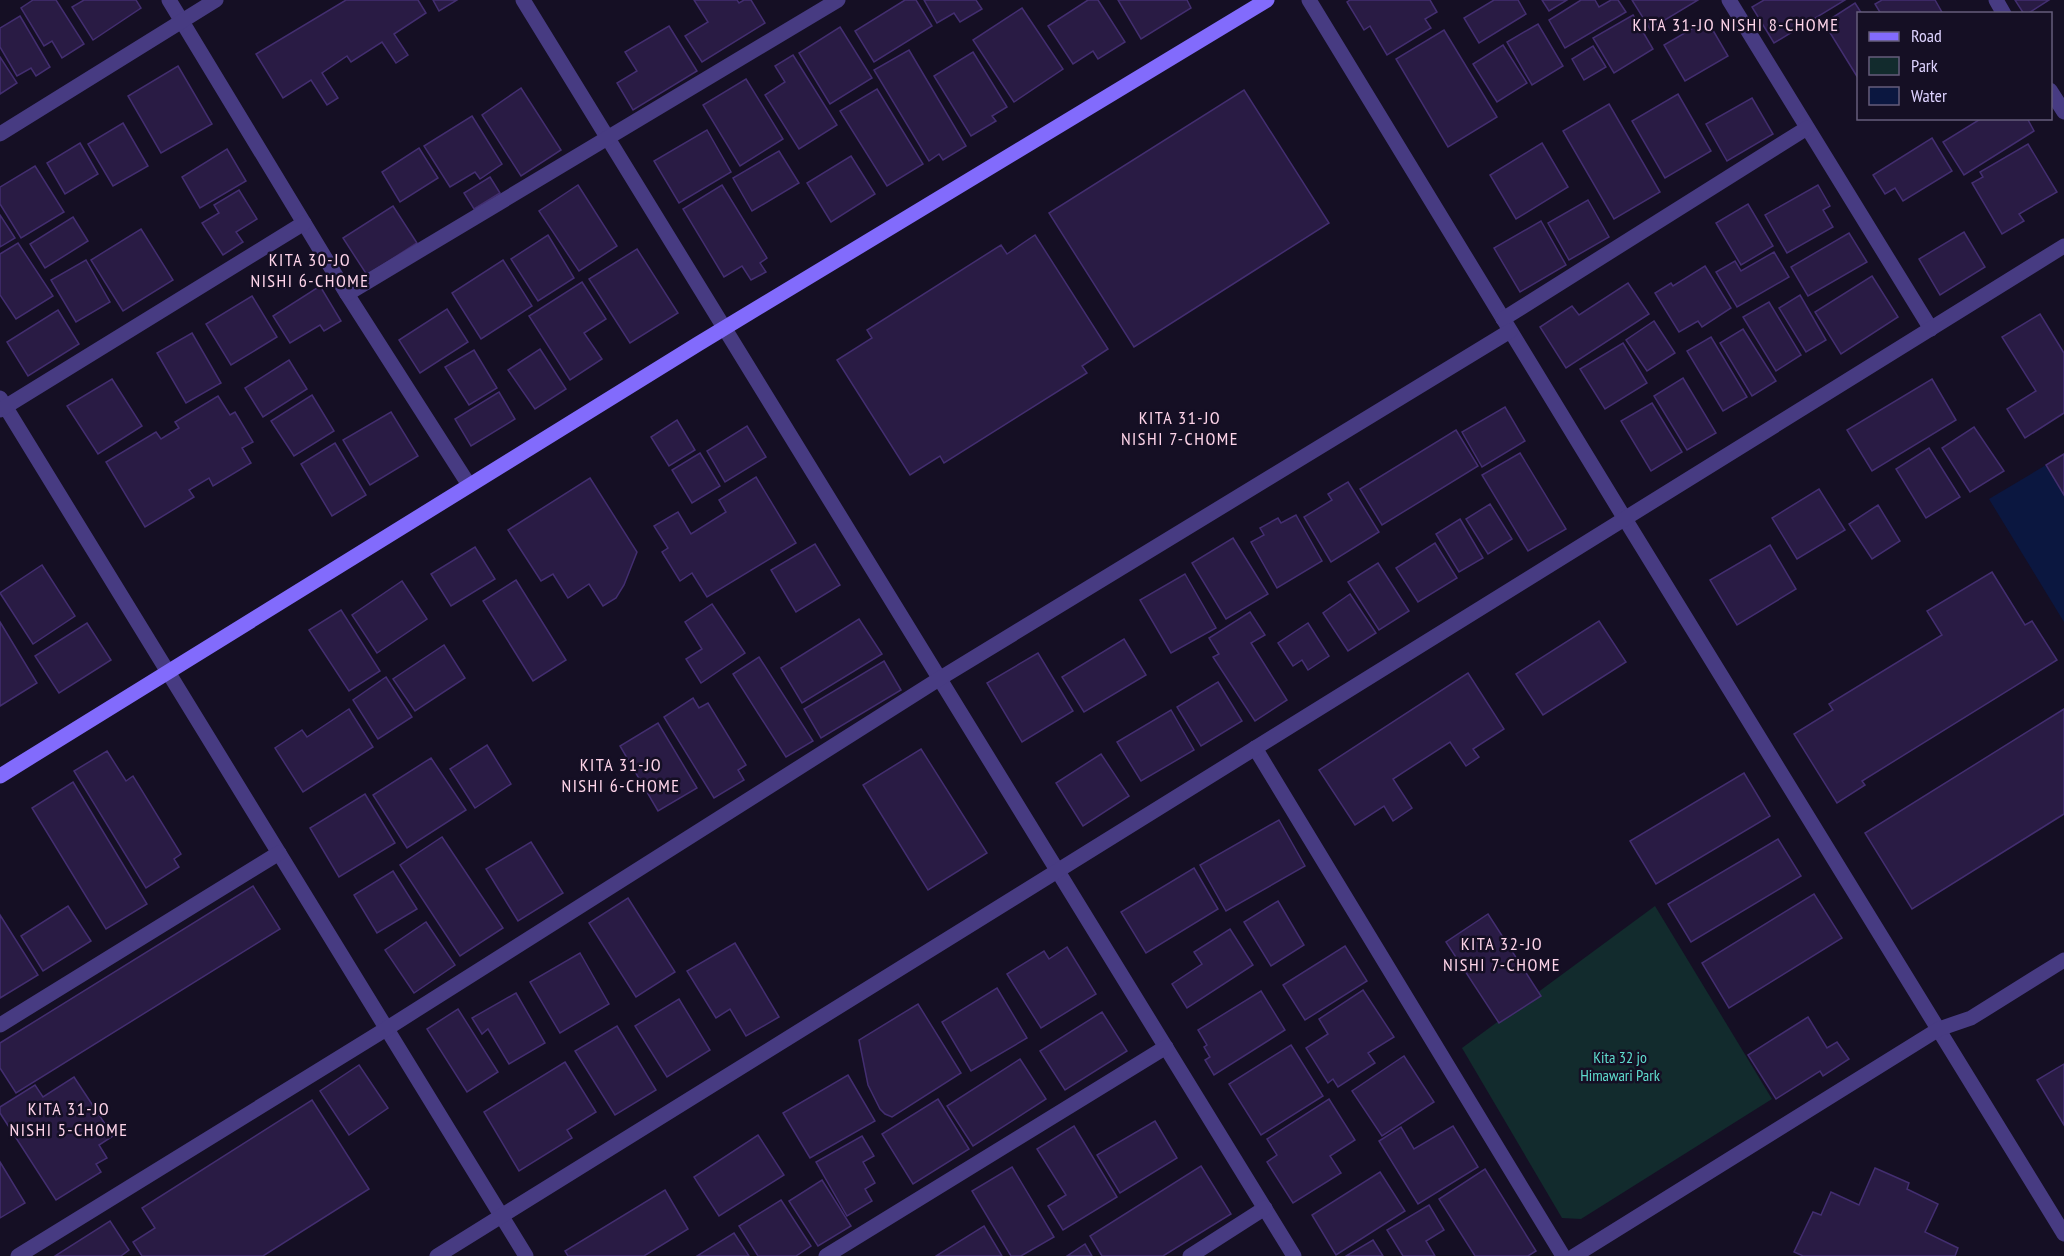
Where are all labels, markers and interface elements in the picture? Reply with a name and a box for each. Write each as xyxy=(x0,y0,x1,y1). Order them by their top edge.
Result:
legend xyxy=(1857,12,2052,120)
district label: KITA 31-JO NISHI 8-CHOME xyxy=(1633,13,1839,36)
text: Road xyxy=(1911,24,1942,47)
text: Park xyxy=(1911,54,1938,77)
text: Water xyxy=(1911,84,1947,107)
district label: KITA 30-JO NISHI 6-CHOME xyxy=(250,248,370,292)
district label: KITA 31-JO NISHI 7-CHOME xyxy=(1121,406,1239,450)
district label: KITA 31-JO NISHI 6-CHOME xyxy=(561,753,681,797)
district label: KITA 32-JO NISHI 7-CHOME xyxy=(1443,932,1561,976)
park label: Kita 32 jo Himawari Park xyxy=(1580,1047,1661,1085)
district label: KITA 31-JO NISHI 5-CHOME xyxy=(9,1097,129,1141)

